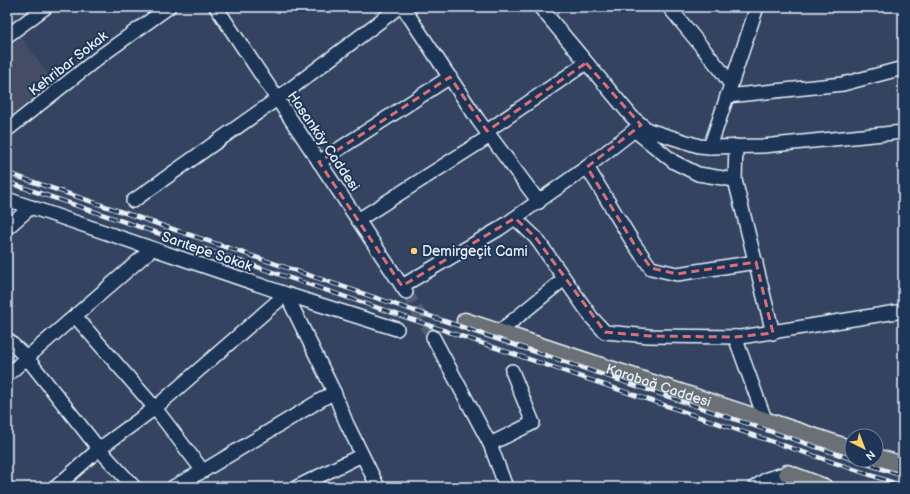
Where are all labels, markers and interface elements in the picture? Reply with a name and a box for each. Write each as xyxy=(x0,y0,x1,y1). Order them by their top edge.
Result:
street label: Kehribar Sokak xyxy=(25,27,111,99)
street label: Hasanköy Caddesi xyxy=(284,88,363,194)
street label: Sarıtepe Sokak xyxy=(159,228,255,275)
place label: Demirgeçit Cami xyxy=(422,243,528,260)
marker: Demirgeçit Cami xyxy=(409,246,419,256)
street label: Karabağ Caddesi xyxy=(604,360,713,411)
north arrow xyxy=(844,428,884,468)
text: N xyxy=(863,447,878,463)

